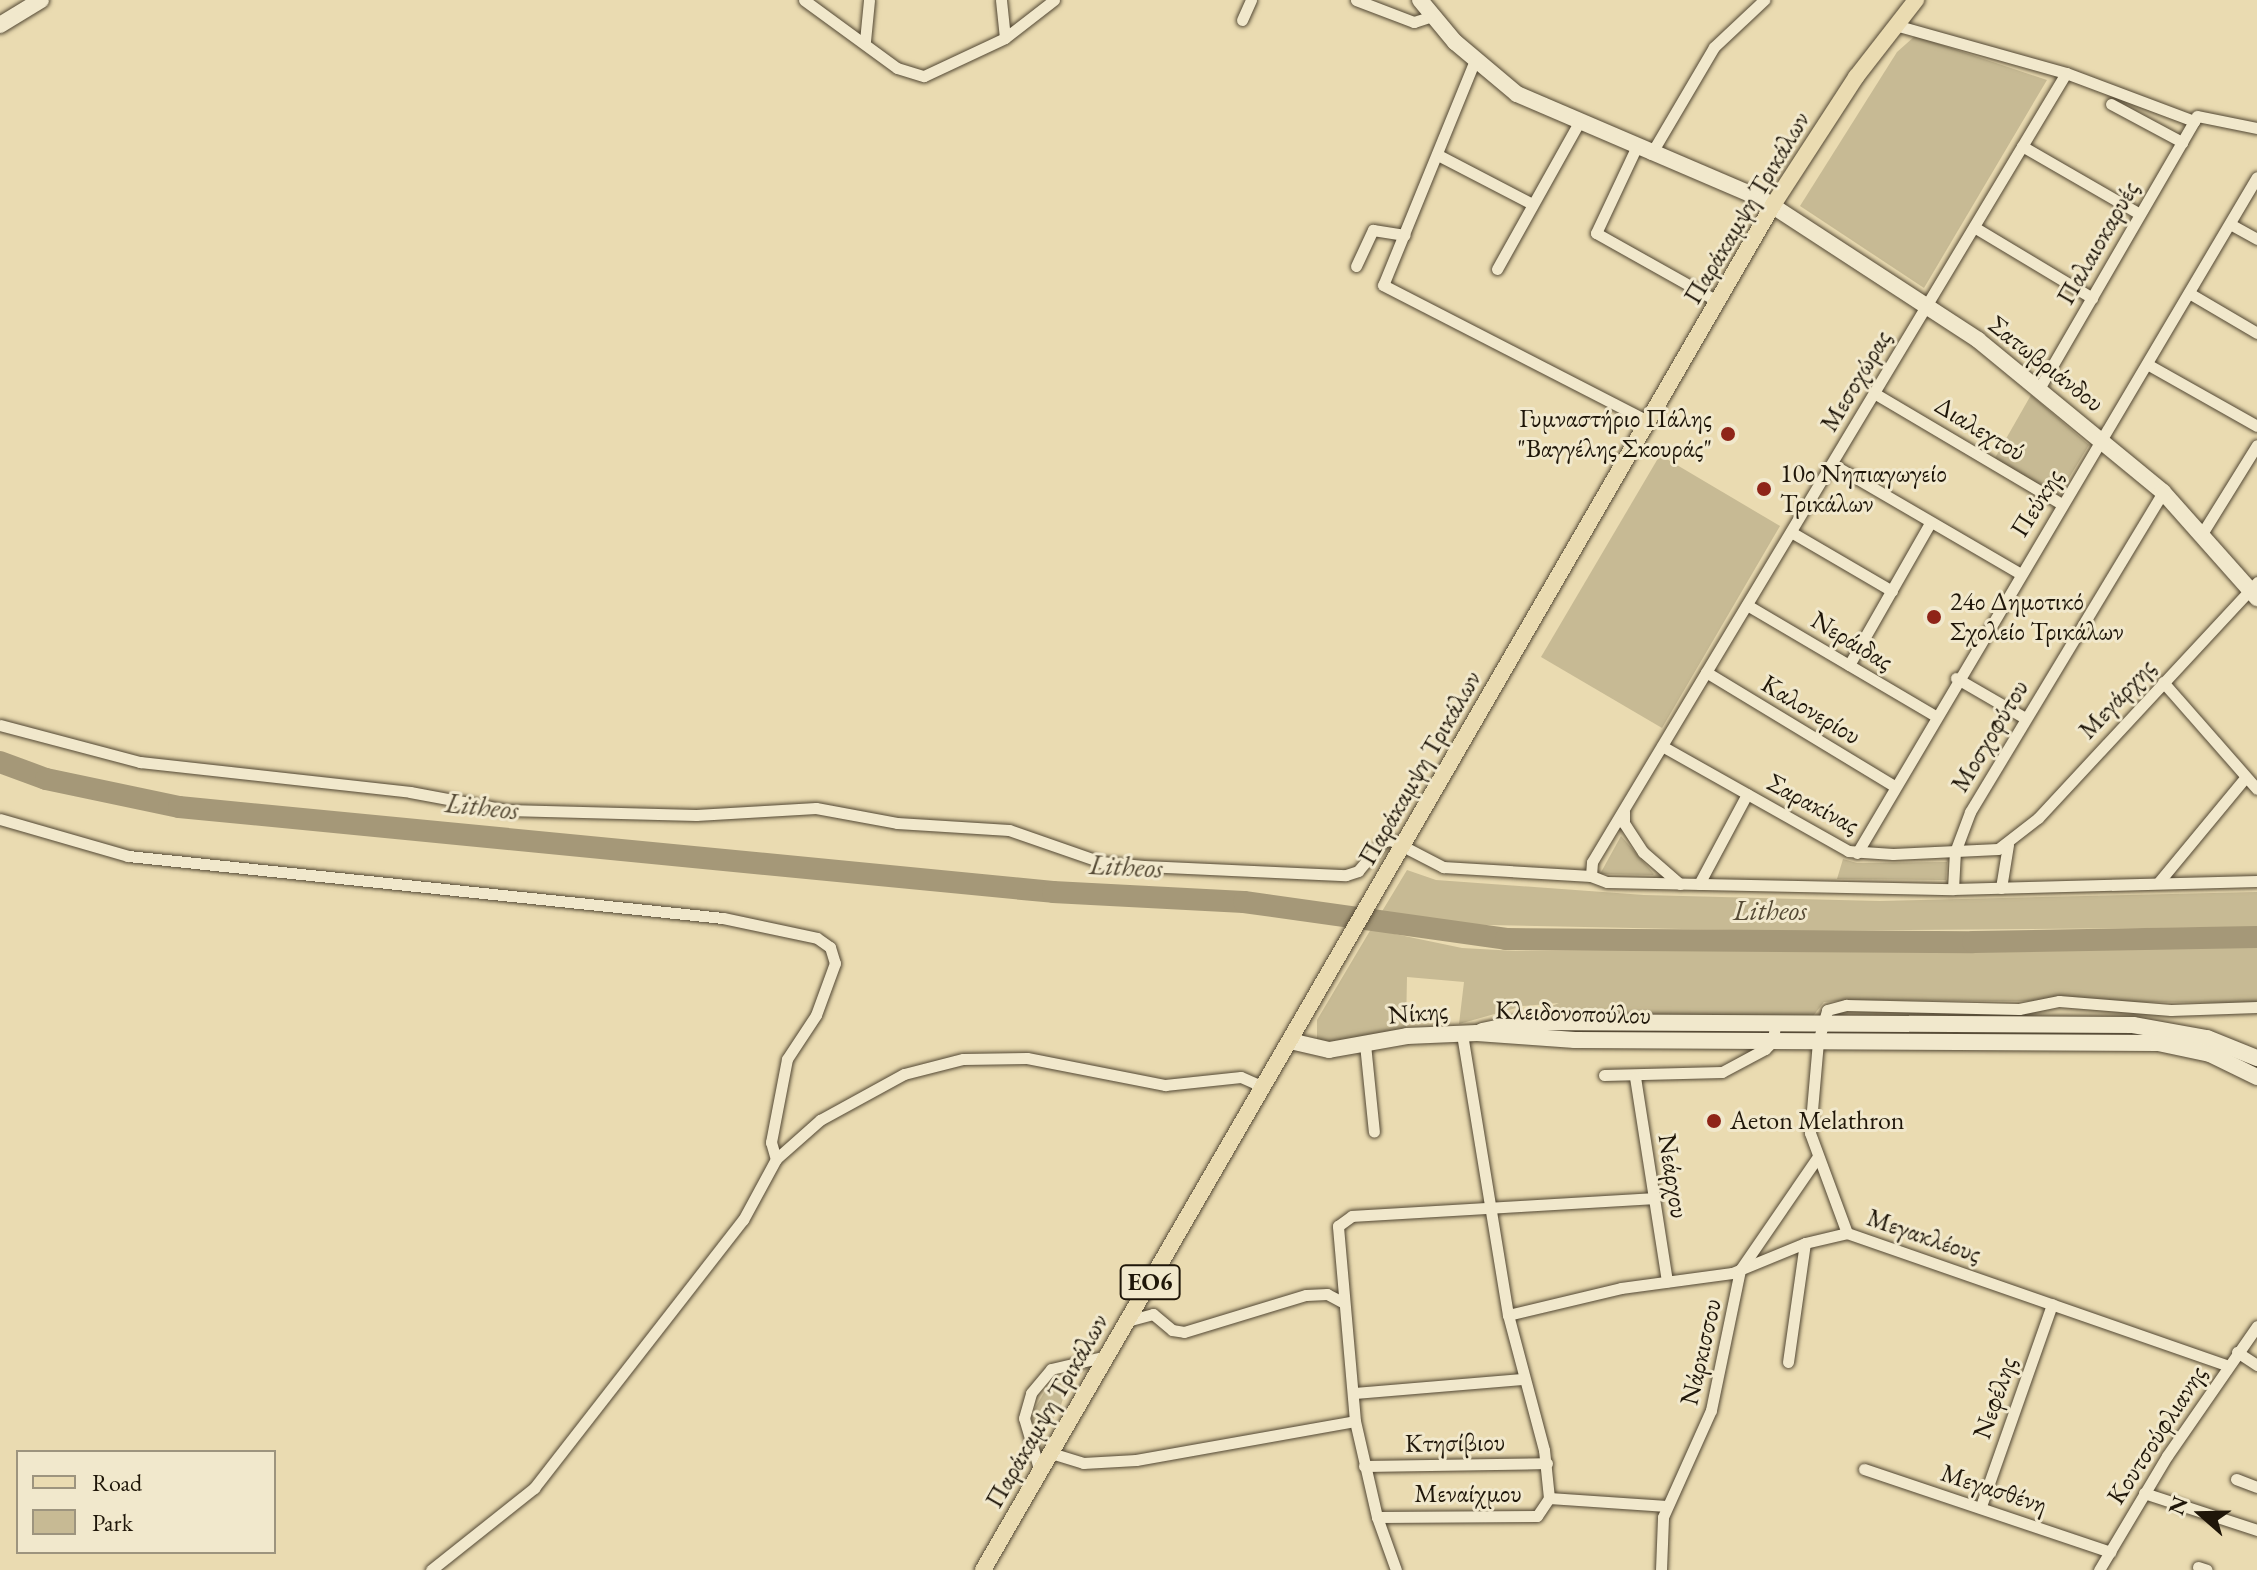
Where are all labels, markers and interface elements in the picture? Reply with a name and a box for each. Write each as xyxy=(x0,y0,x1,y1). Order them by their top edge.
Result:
street label: Παράκαμψη Τρικάλων xyxy=(1677,106,1817,310)
street label: Παλαιοκαρυές xyxy=(2050,176,2146,310)
street label: Σατωβριάνδου xyxy=(1982,309,2110,419)
street label: Μεσοχώρας xyxy=(1814,325,1898,437)
street label: Διαλεχτού xyxy=(1929,390,2031,468)
place label: Γυμναστήριο Πάλης "Βαγγέλης Σκουράς" xyxy=(1517,403,1712,464)
marker: Γυμναστήριο Πάλης "Βαγγέλης Σκουράς" xyxy=(1719,425,1737,443)
place label: 10ο Νηπιαγωγείο Τρικάλων xyxy=(1780,458,1947,520)
street label: Πεύκης xyxy=(2004,463,2070,543)
marker: 10ο Νηπιαγωγείο Τρικάλων xyxy=(1755,480,1773,498)
place label: 24ο Δημοτικό Σχολείο Τρικάλων xyxy=(1950,586,2124,648)
street label: Νεράιδας xyxy=(1805,604,1899,678)
marker: 24ο Δημοτικό Σχολείο Τρικάλων xyxy=(1925,608,1943,626)
street label: Μεγάρχης xyxy=(2072,652,2162,746)
street label: Παράκαμψη Τρικάλων xyxy=(1352,665,1488,871)
street label: Καλονερίου xyxy=(1756,668,1866,752)
street label: Μοσχοφύτου xyxy=(1944,674,2036,798)
street label: Σαρακίνας xyxy=(1762,767,1864,841)
water label: Litheos xyxy=(444,785,520,827)
water label: Litheos xyxy=(1088,847,1164,885)
water label: Litheos xyxy=(1733,893,1807,927)
street label: Νίκης xyxy=(1387,995,1449,1031)
street label: Κλειδονοπούλου xyxy=(1494,995,1652,1031)
place label: Aeton Melathron xyxy=(1730,1105,1905,1137)
marker: Aeton Melathron xyxy=(1705,1112,1723,1130)
street label: Νεάρχου xyxy=(1651,1131,1695,1221)
street label: Μεγακλέους xyxy=(1863,1202,1985,1270)
road number: ΕΟ6 xyxy=(1118,1262,1182,1302)
street label: Νάρκισσου xyxy=(1674,1296,1728,1408)
street label: Παράκαμψη Τρικάλων xyxy=(979,1308,1115,1514)
street label: Νεφέλης xyxy=(1966,1353,2024,1443)
street label: Κουτσούφλιανης xyxy=(2100,1360,2214,1510)
street label: Κτησίβιου xyxy=(1405,1427,1505,1459)
legend xyxy=(16,1450,276,1554)
street label: Μεγασθένη xyxy=(1937,1457,2051,1521)
text: Road xyxy=(92,1467,142,1498)
north arrow xyxy=(2161,1474,2241,1554)
street label: Μεναίχμου xyxy=(1414,1478,1522,1510)
text: N xyxy=(2161,1492,2195,1519)
text: Park xyxy=(92,1507,133,1538)

